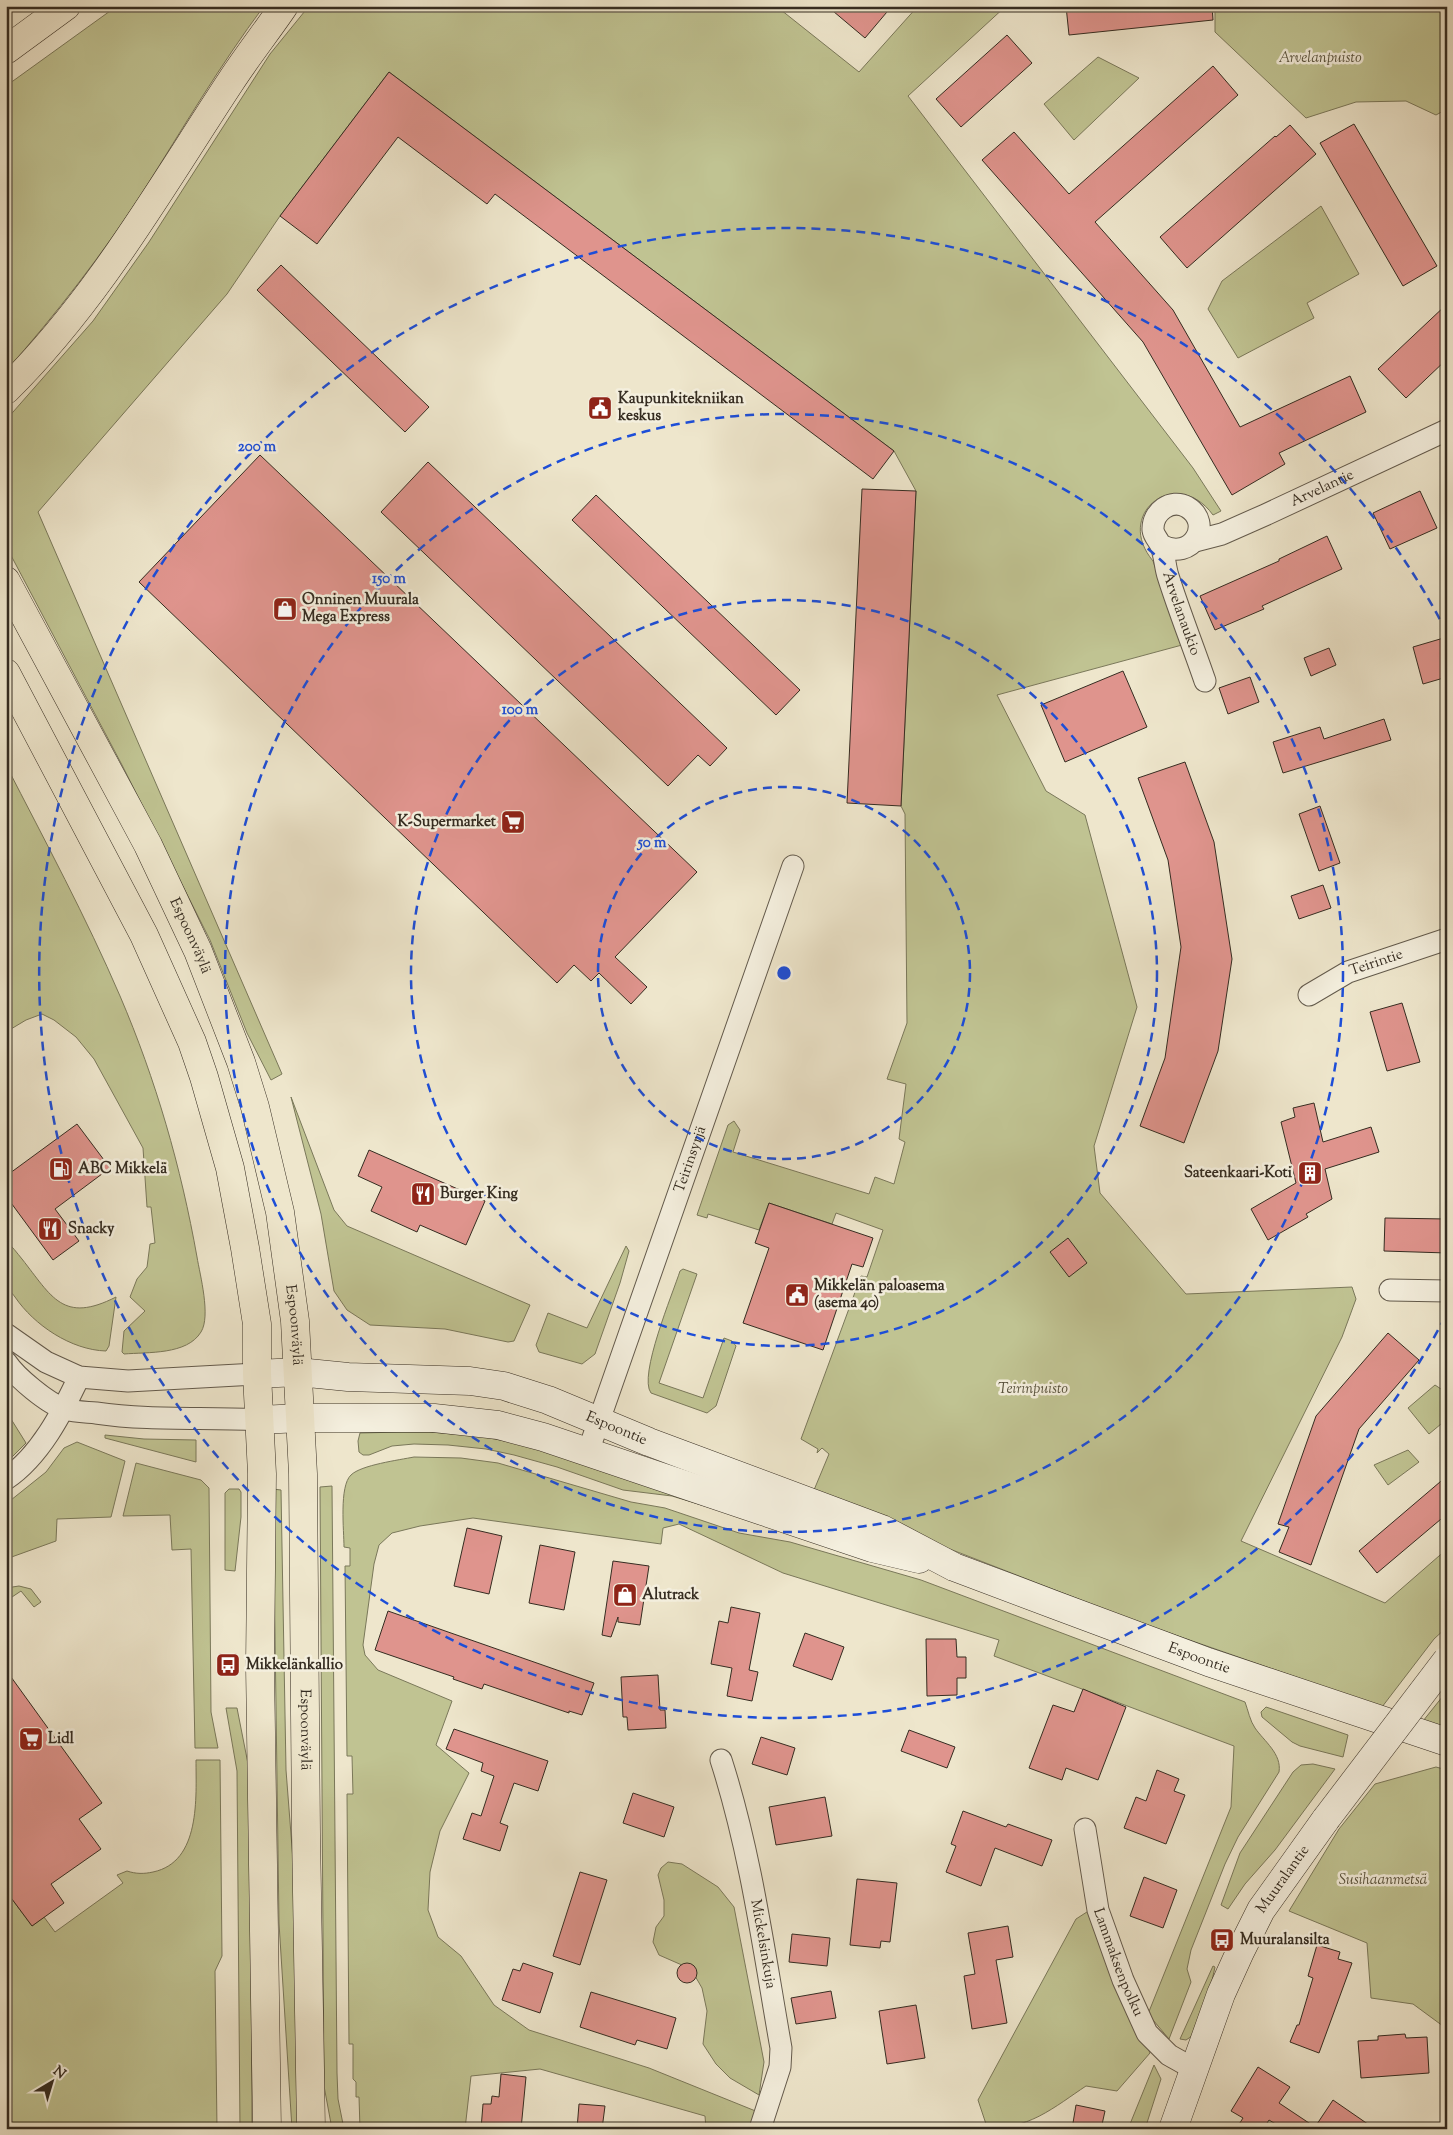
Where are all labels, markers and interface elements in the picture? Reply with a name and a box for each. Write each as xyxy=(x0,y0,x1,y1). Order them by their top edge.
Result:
park label: Arvelanpuisto xyxy=(1278,48,1362,69)
place label: Kaupunkitekniikan keskus xyxy=(617,389,744,427)
public building icon: Kaupunkitekniikan keskus xyxy=(587,395,613,421)
text: 200 m xyxy=(238,437,277,458)
street label: Arvelantie xyxy=(1287,464,1357,512)
text: 150 m xyxy=(372,569,406,590)
street label: Arvelanaukio xyxy=(1157,569,1206,658)
place label: Onninen Muurala Mega Express xyxy=(302,590,419,628)
shop icon: Onninen Muurala Mega Express xyxy=(272,596,298,622)
text: 100 m xyxy=(502,700,539,721)
supermarket icon: K-Supermarket xyxy=(500,809,526,835)
place label: K-Supermarket xyxy=(398,812,497,833)
text: 50 m xyxy=(637,833,667,854)
street label: Espoonväylä xyxy=(164,894,216,977)
street label: Teirintie xyxy=(1347,944,1406,981)
centre of rings xyxy=(775,964,793,982)
street label: Teirinsyrjä xyxy=(669,1123,712,1196)
fuel station icon: ABC Mikkelä xyxy=(48,1156,74,1182)
place label: ABC Mikkelä xyxy=(78,1159,167,1180)
building icon: Sateenkaari-Koti xyxy=(1297,1160,1323,1186)
place label: Sateenkaari-Koti xyxy=(1184,1163,1293,1184)
restaurant icon: Burger King xyxy=(410,1181,436,1207)
place label: Burger King xyxy=(440,1184,519,1205)
restaurant icon: Snacky xyxy=(37,1216,63,1242)
place label: Snacky xyxy=(68,1219,115,1240)
place label: Mikkelän paloasema (asema 40) xyxy=(814,1276,945,1314)
public building icon: Mikkelän paloasema (asema 40) xyxy=(784,1282,810,1308)
street label: Espoonväylä xyxy=(280,1283,308,1366)
park label: Teirinpuisto xyxy=(998,1379,1068,1400)
street label: Espoontie xyxy=(582,1406,650,1451)
shop icon: Alutrack xyxy=(612,1582,638,1608)
place label: Alutrack xyxy=(642,1585,700,1606)
street label: Espoontie xyxy=(1165,1638,1233,1679)
bus stop icon: Mikkelänkallio xyxy=(215,1652,241,1678)
place label: Mikkelänkallio xyxy=(246,1655,343,1676)
street label: Espoonväylä xyxy=(294,1689,316,1770)
supermarket icon: Lidl xyxy=(18,1726,44,1752)
place label: Lidl xyxy=(48,1729,75,1750)
street label: Muuralantie xyxy=(1251,1841,1315,1918)
park label: Susihaanmetsä xyxy=(1339,1870,1428,1891)
street label: Mickelsinkuja xyxy=(745,1898,781,1990)
street label: Lammaksenpolku xyxy=(1088,1905,1149,2020)
bus stop icon: Muuralansilta xyxy=(1209,1927,1235,1953)
place label: Muuralansilta xyxy=(1240,1930,1330,1951)
north arrow xyxy=(28,2058,78,2108)
text: N xyxy=(48,2062,69,2085)

